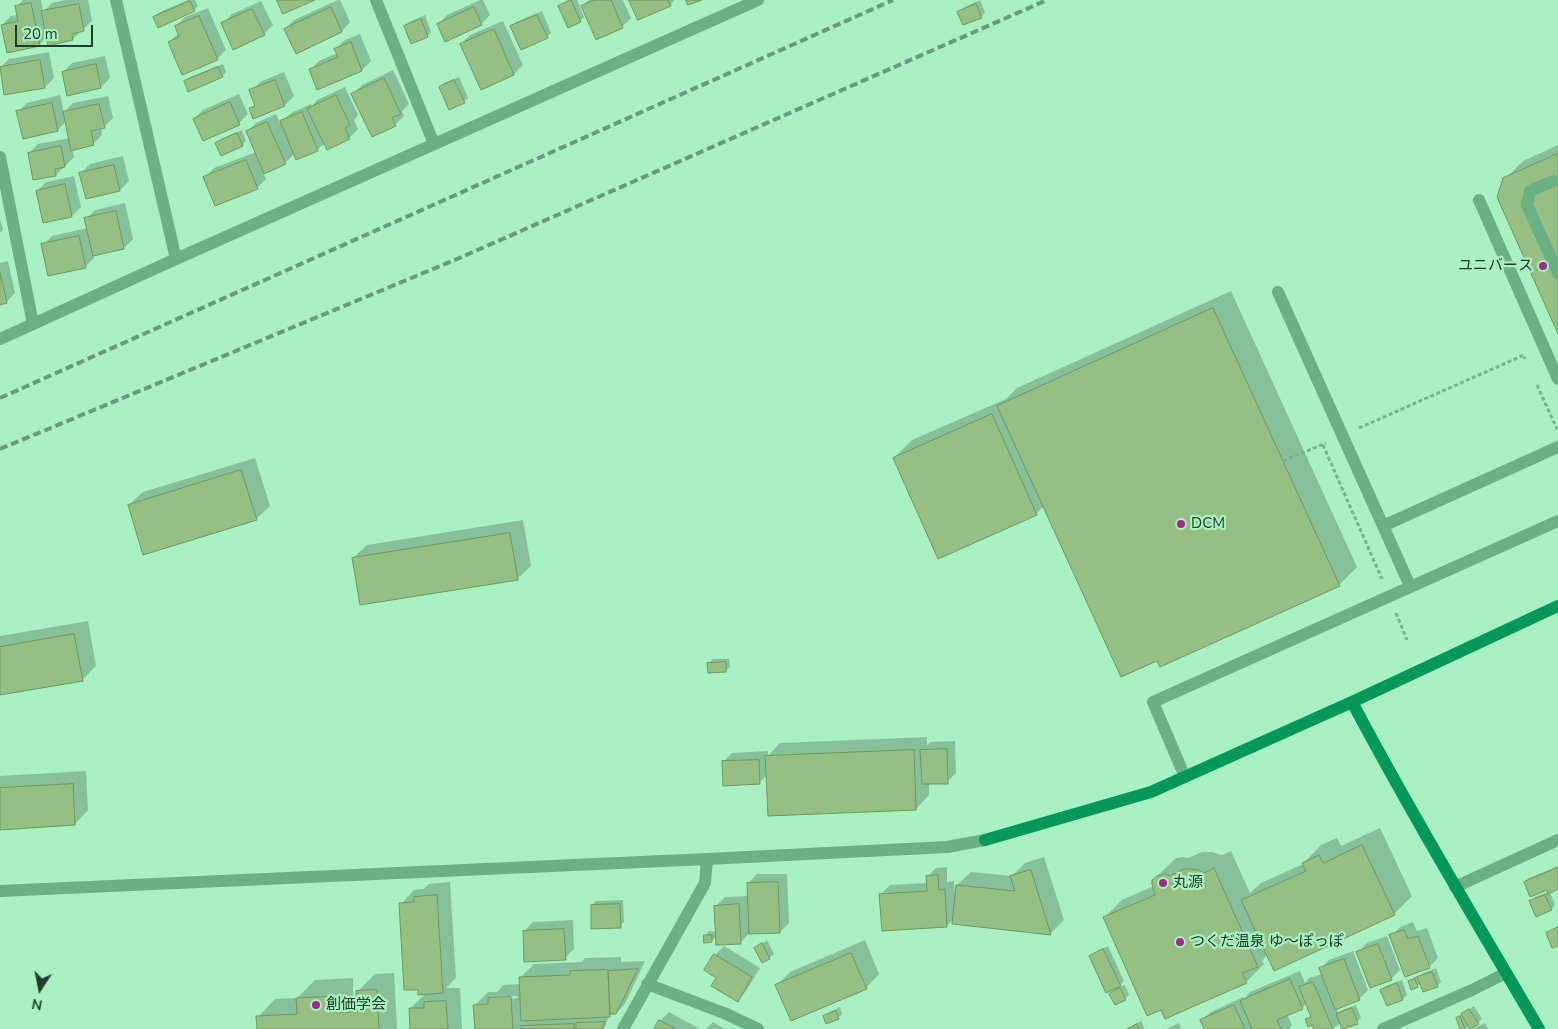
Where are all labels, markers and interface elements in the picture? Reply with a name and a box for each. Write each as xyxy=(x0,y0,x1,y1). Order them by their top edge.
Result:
scale bar xyxy=(18,15,95,47)
text: 20 m xyxy=(23,24,58,44)
place label: ユニバース xyxy=(1458,257,1533,275)
marker: ユニバース xyxy=(1537,260,1549,272)
place label: DCM xyxy=(1191,515,1225,533)
marker: DCM xyxy=(1175,518,1187,530)
place label: 丸源 xyxy=(1173,874,1203,892)
marker: 丸源 xyxy=(1157,877,1169,889)
place label: つくだ温泉 ゆ～ぽっぽ xyxy=(1190,933,1344,951)
marker: つくだ温泉 ゆ～ぽっぽ xyxy=(1174,936,1186,948)
north arrow xyxy=(15,964,65,1014)
text: N xyxy=(30,994,44,1015)
place label: 創価学会 xyxy=(326,996,386,1014)
marker: 創価学会 xyxy=(310,999,322,1011)

